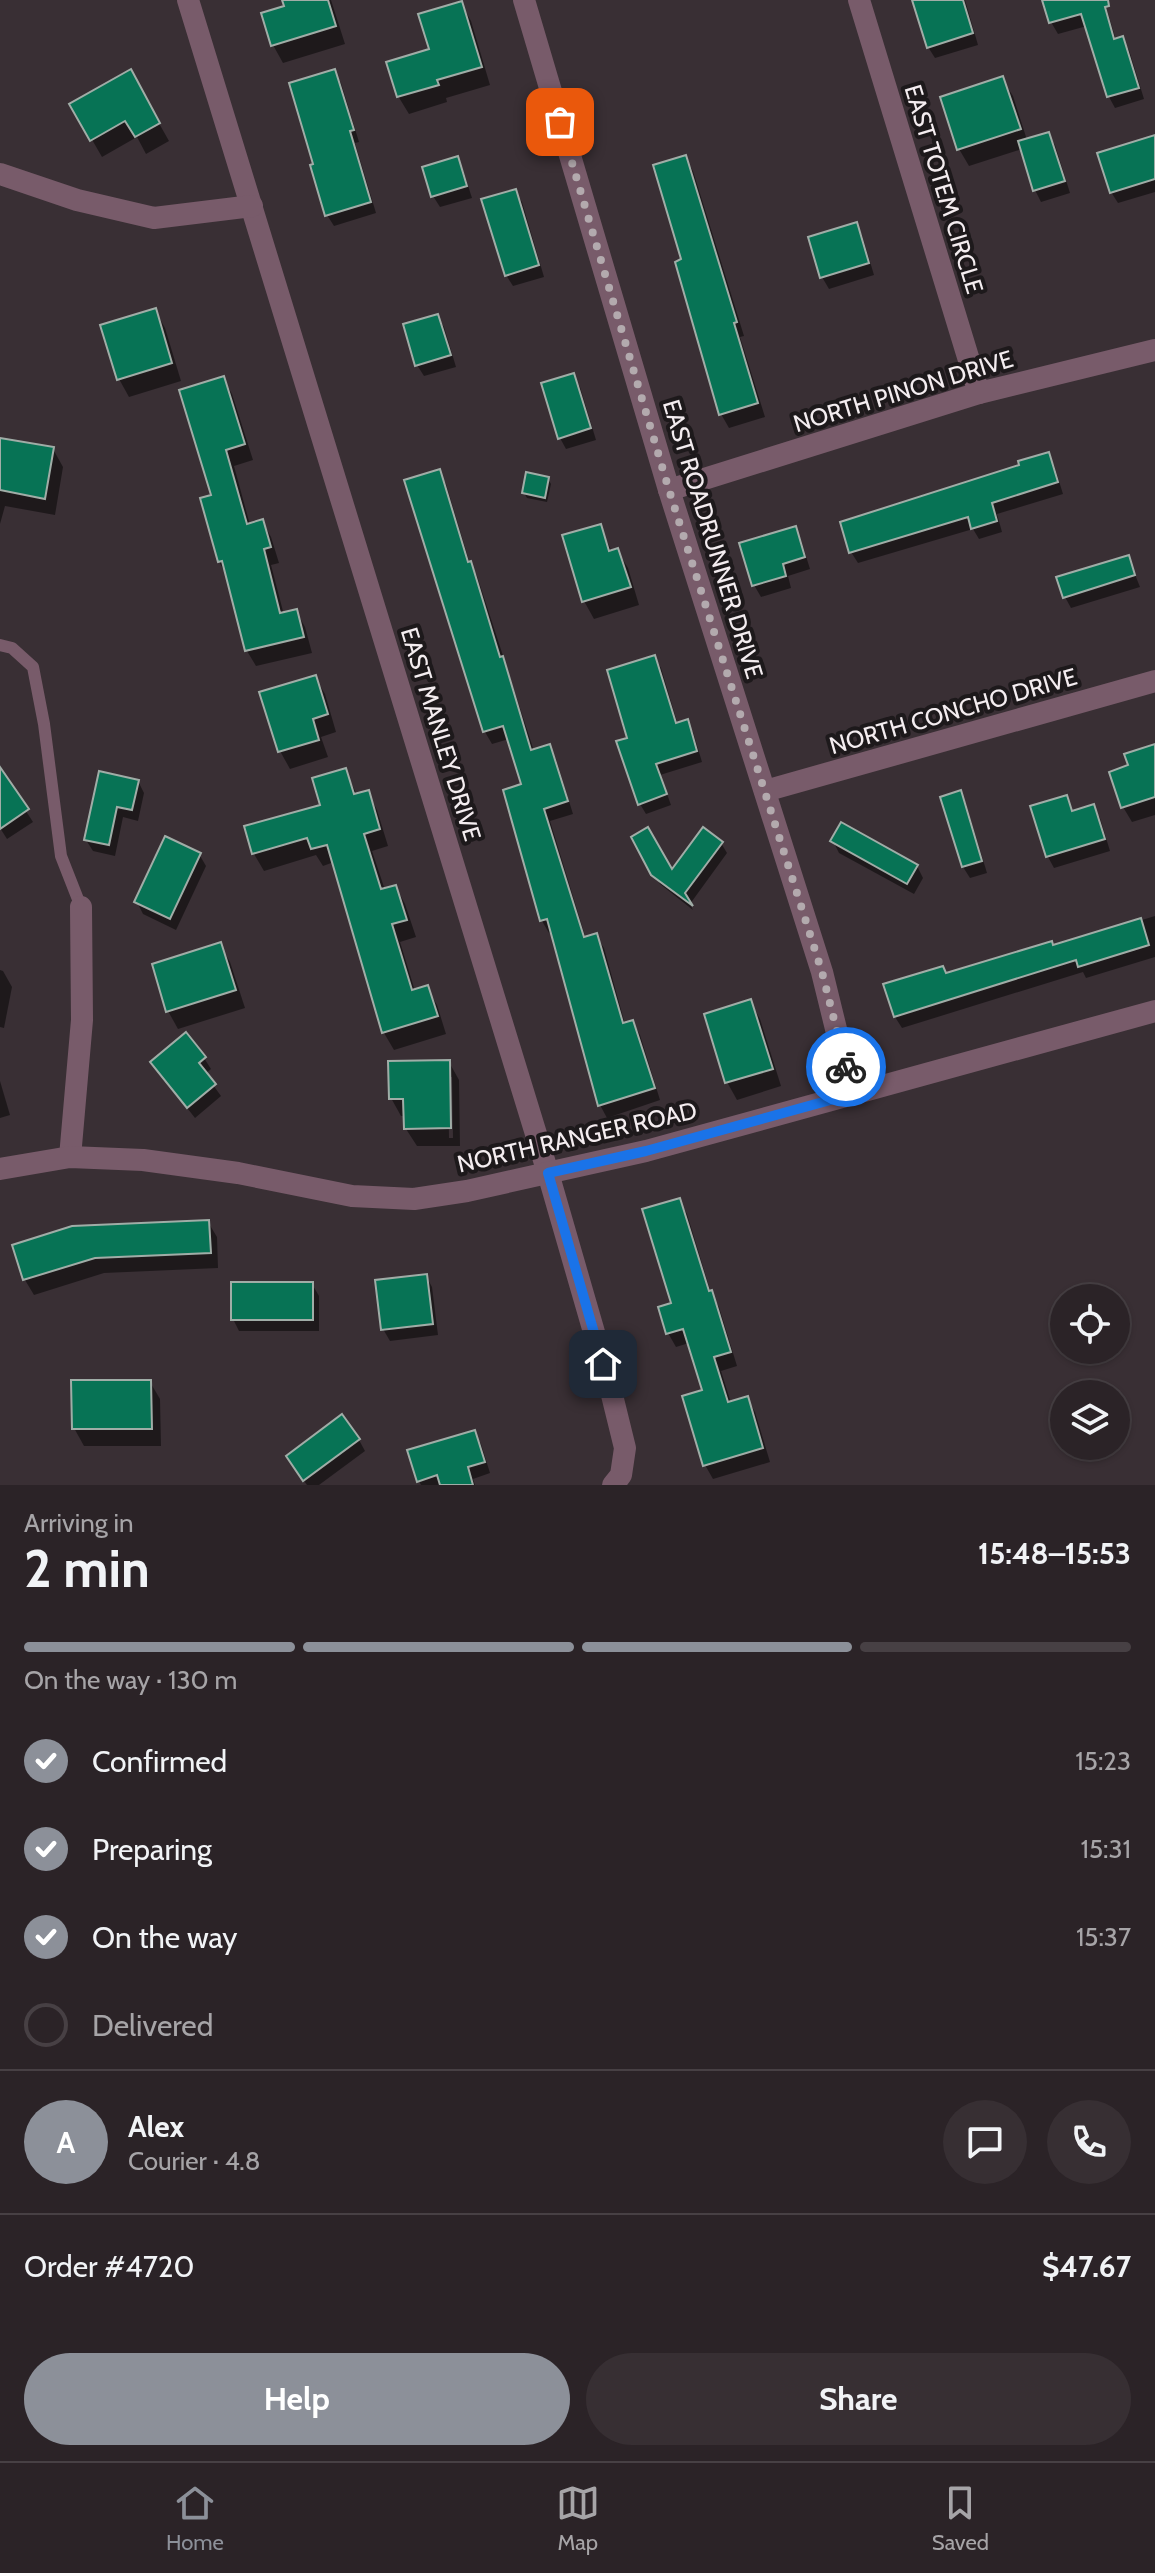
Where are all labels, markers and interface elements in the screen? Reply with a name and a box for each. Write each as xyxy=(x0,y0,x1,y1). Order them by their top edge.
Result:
street label: EAST TOTEM CIRCLE xyxy=(898,81,990,297)
pin xyxy=(526,88,594,156)
icon: bag xyxy=(538,100,582,144)
street label: NORTH PINON DRIVE xyxy=(790,344,1016,438)
street label: EAST ROADRUNNER DRIVE xyxy=(657,396,769,682)
street label: EAST MANLEY DRIVE xyxy=(395,624,487,844)
street label: NORTH CONCHO DRIVE xyxy=(826,662,1080,760)
courier xyxy=(806,1027,886,1107)
icon: bike xyxy=(824,1045,868,1089)
street label: NORTH RANGER ROAD xyxy=(454,1095,700,1179)
map controls xyxy=(1050,1284,1130,1460)
button: locate xyxy=(1050,1284,1130,1364)
pin xyxy=(569,1330,637,1398)
icon: home xyxy=(581,1342,625,1386)
button: layers xyxy=(1050,1380,1130,1460)
text: Arriving in xyxy=(24,1507,134,1539)
text: 15:48–15:53 xyxy=(978,1535,1131,1572)
text: 2 min xyxy=(24,1537,150,1600)
text: On the way · 130 m xyxy=(24,1664,237,1696)
icon: check xyxy=(24,1739,68,1783)
text: Confirmed xyxy=(92,1743,227,1780)
text: 15:23 xyxy=(1075,1745,1131,1777)
icon: check xyxy=(24,1827,68,1871)
text: Preparing xyxy=(92,1831,212,1868)
text: 15:31 xyxy=(1081,1833,1131,1865)
icon: check xyxy=(24,1915,68,1959)
text: On the way xyxy=(92,1919,237,1956)
text: 15:37 xyxy=(1076,1921,1131,1953)
text: Delivered xyxy=(92,2007,213,2044)
button: chat xyxy=(943,2100,1027,2184)
button: phone xyxy=(1047,2100,1131,2184)
text: Alex xyxy=(128,2108,184,2145)
text: A xyxy=(57,2124,75,2161)
text: Courier · 4.8 xyxy=(128,2145,261,2177)
text: Order #4720 xyxy=(24,2248,194,2285)
text: $47.67 xyxy=(1042,2248,1131,2285)
button: Help xyxy=(24,2353,570,2445)
button: Share xyxy=(586,2353,1131,2445)
tab: Home xyxy=(166,2481,224,2556)
tab: Map xyxy=(556,2481,600,2556)
tab: Saved xyxy=(932,2481,989,2556)

